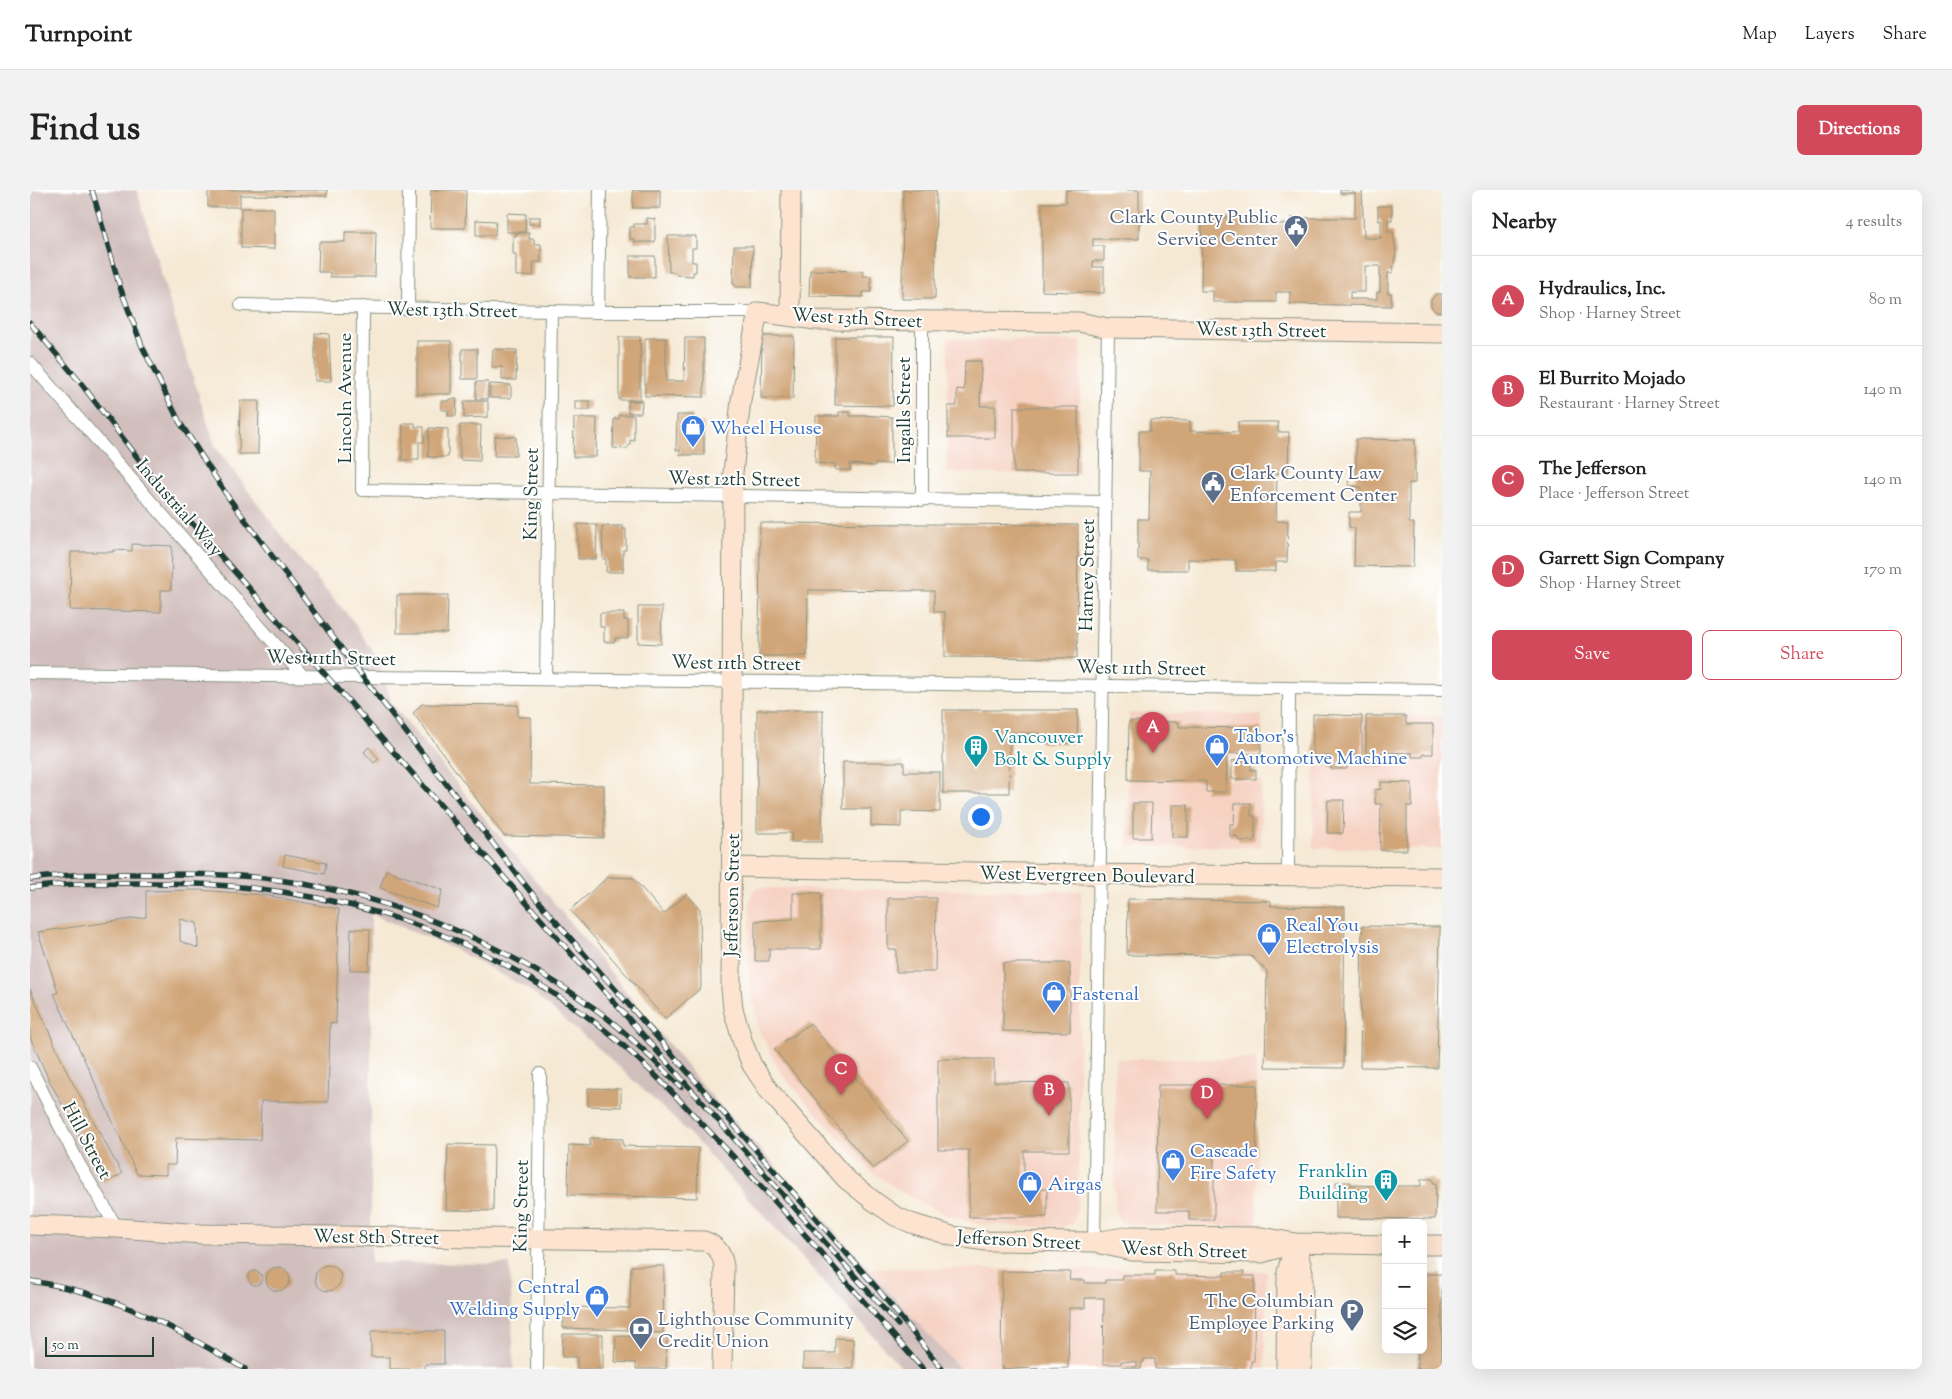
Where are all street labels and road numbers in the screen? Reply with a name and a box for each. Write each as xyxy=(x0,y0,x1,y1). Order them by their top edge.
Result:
street label: West 13th Street xyxy=(386,297,518,326)
street label: West 13th Street xyxy=(791,303,923,336)
street label: West 13th Street xyxy=(1195,317,1327,346)
street label: Lincoln Avenue xyxy=(333,332,360,463)
street label: Ingalls Street xyxy=(892,356,919,463)
street label: King Street xyxy=(518,447,547,541)
street label: Industrial Way xyxy=(128,454,228,564)
street label: West 12th Street xyxy=(668,466,801,495)
street label: Harney Street xyxy=(1074,518,1103,632)
street label: West 11th Street xyxy=(266,645,397,674)
street label: West 11th Street xyxy=(671,650,802,679)
street label: West 11th Street xyxy=(1076,655,1207,684)
street label: Jefferson Street xyxy=(719,832,748,958)
street label: West Evergreen Boulevard xyxy=(979,861,1195,892)
street label: Hill Street xyxy=(54,1098,118,1185)
street label: King Street xyxy=(508,1159,537,1253)
street label: West 8th Street xyxy=(313,1224,440,1253)
street label: Jefferson Street xyxy=(955,1225,1082,1258)
street label: West 8th Street xyxy=(1120,1236,1248,1267)

